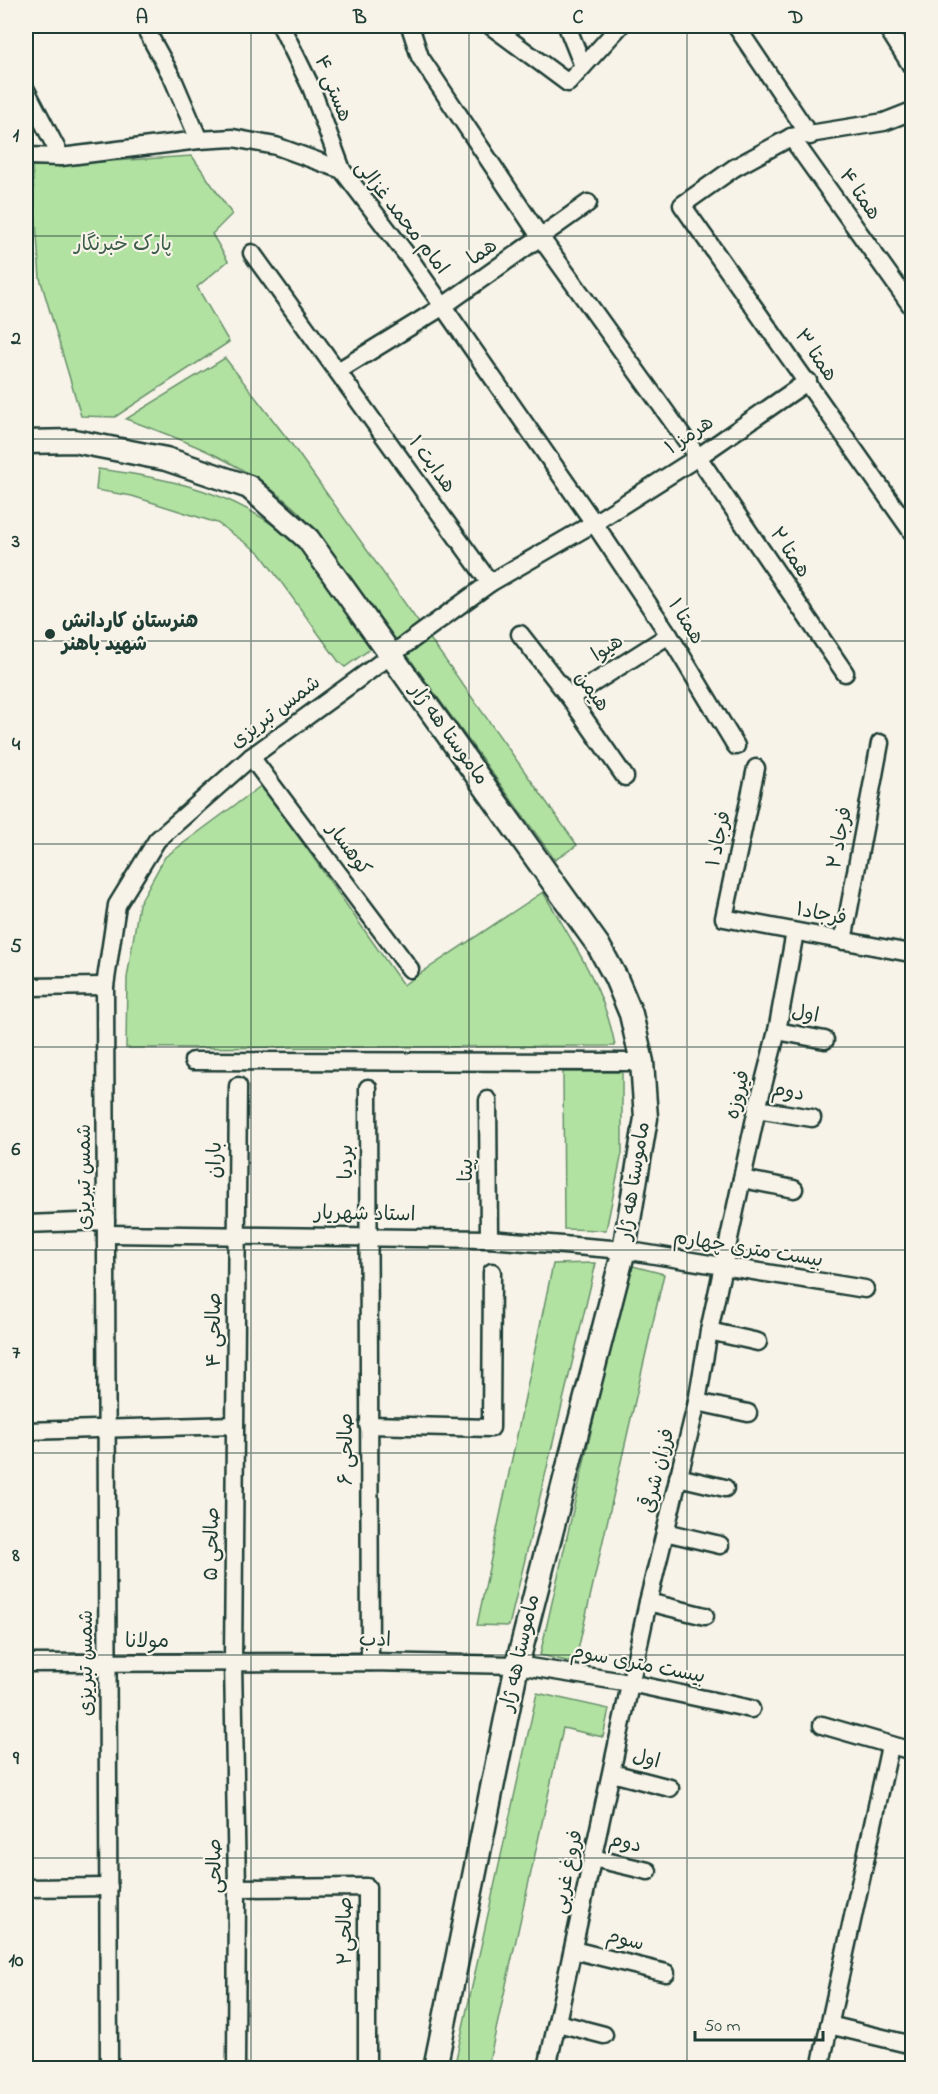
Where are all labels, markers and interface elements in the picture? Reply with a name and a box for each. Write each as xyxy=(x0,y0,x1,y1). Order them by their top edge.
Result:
text: A xyxy=(136,4,148,33)
text: B xyxy=(352,4,367,33)
text: C xyxy=(573,4,584,33)
text: D xyxy=(788,4,803,33)
street label: هستی ۴ xyxy=(306,51,358,127)
text: 1 xyxy=(13,122,20,151)
street label: امام محمد غزالی xyxy=(347,155,455,281)
street label: همتا ۴ xyxy=(831,163,887,227)
park label: پارک خبرنگار xyxy=(72,231,172,260)
street label: هما xyxy=(462,232,504,274)
street label: همتا ۳ xyxy=(786,324,844,388)
text: 2 xyxy=(10,325,21,354)
street label: هرمز ۱ xyxy=(660,409,720,463)
street label: هدایت ۱ xyxy=(400,430,462,500)
street label: همتا ۲ xyxy=(761,522,817,584)
text: 3 xyxy=(11,528,20,557)
street label: همتا ۱ xyxy=(660,593,710,651)
place label: هنرستان کاردانش شهید باهنر xyxy=(60,608,198,660)
marker: هنرستان کاردانش شهید باهنر xyxy=(43,627,57,641)
street label: هیوا xyxy=(586,628,630,670)
street label: هیمن xyxy=(566,665,616,719)
street label: شمس تبریزی xyxy=(225,669,327,757)
street label: ماموستا هه ژار xyxy=(400,677,495,792)
text: 4 xyxy=(12,731,21,760)
street label: فرجاد ۲ xyxy=(821,804,861,872)
street label: فرجاد ۱ xyxy=(700,808,740,870)
street label: کوهسار xyxy=(318,816,377,883)
street label: فرجاد۱ xyxy=(793,896,849,934)
text: 5 xyxy=(10,933,22,962)
street label: اول xyxy=(789,998,821,1032)
street label: فیروزه xyxy=(719,1067,759,1123)
street label: دوم xyxy=(769,1076,807,1110)
street label: ماموستا هه ژار xyxy=(611,1120,659,1244)
street label: شمس تبریزی xyxy=(71,1124,100,1230)
text: 6 xyxy=(12,1136,21,1165)
street label: باران xyxy=(201,1141,231,1179)
street label: بردیا xyxy=(333,1144,362,1180)
street label: پیتا xyxy=(453,1158,482,1182)
street label: استاد شهریار xyxy=(312,1200,416,1230)
street label: بیست متری چهارم xyxy=(671,1224,825,1276)
street label: صالحی ۴ xyxy=(201,1292,230,1368)
text: 7 xyxy=(12,1339,21,1368)
street label: صالحی ۶ xyxy=(333,1413,362,1485)
street label: فرزان شرقی xyxy=(634,1425,684,1516)
street label: صالحی ۵ xyxy=(198,1507,228,1581)
text: 8 xyxy=(11,1542,20,1571)
street label: ماموستا هه ژار xyxy=(493,1592,549,1716)
street label: شمس تبریزی xyxy=(73,1610,102,1716)
street label: ادب xyxy=(359,1626,391,1656)
street label: مولانا xyxy=(125,1628,169,1657)
street label: بیست متری سوم xyxy=(568,1638,708,1692)
street label: اول xyxy=(629,1743,663,1777)
text: 9 xyxy=(12,1745,20,1774)
street label: دوم xyxy=(606,1826,644,1862)
street label: فروغ غربی xyxy=(546,1827,592,1917)
street label: صالحی xyxy=(201,1838,231,1894)
street label: صالحی۲ xyxy=(332,1897,361,1965)
street label: سوم xyxy=(603,1922,647,1960)
text: 10 xyxy=(9,1947,24,1976)
scale bar xyxy=(695,2004,822,2042)
text: 50 m xyxy=(704,2014,741,2040)

